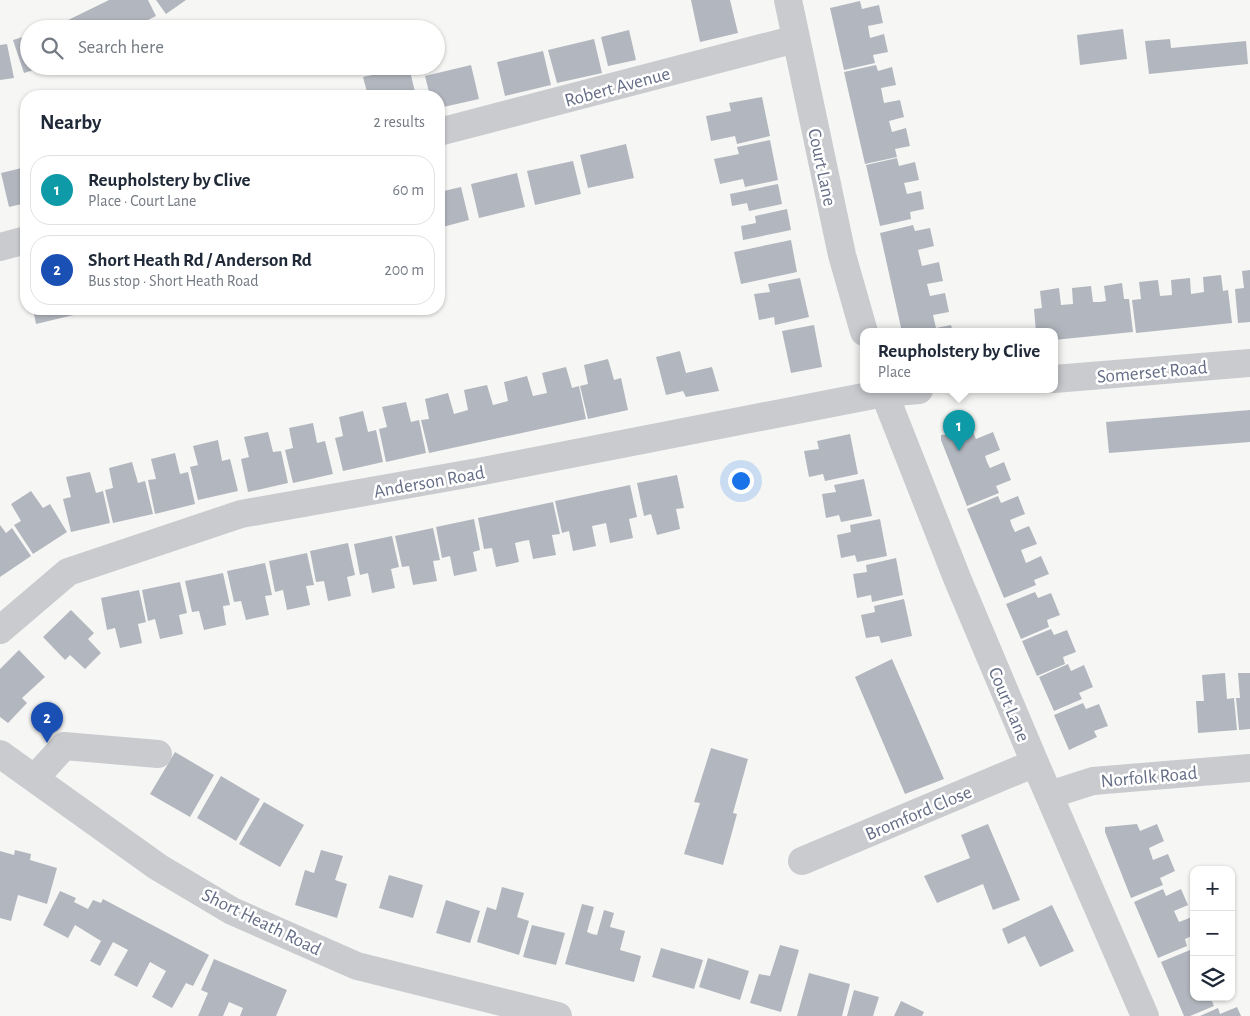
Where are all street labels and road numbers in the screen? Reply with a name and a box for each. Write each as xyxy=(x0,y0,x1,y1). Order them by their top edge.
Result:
street label: Robert Avenue xyxy=(563,64,672,111)
street label: Court Lane xyxy=(804,127,839,208)
street label: Somerset Road xyxy=(1096,358,1208,387)
street label: Anderson Road xyxy=(372,463,486,502)
street label: Court Lane xyxy=(984,665,1033,745)
street label: Norfolk Road xyxy=(1100,764,1198,791)
street label: Bromford Close xyxy=(863,782,975,844)
street label: Short Heath Road xyxy=(199,885,324,959)

